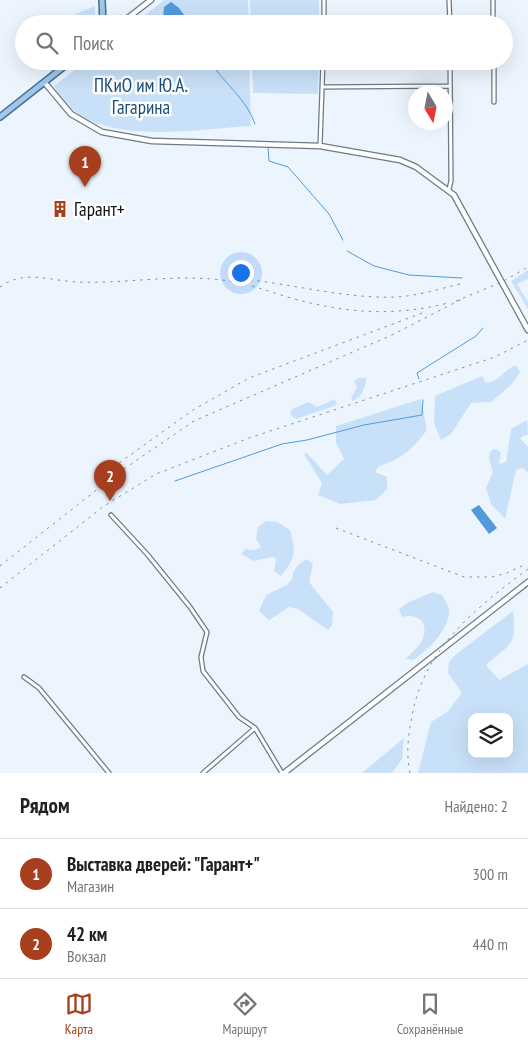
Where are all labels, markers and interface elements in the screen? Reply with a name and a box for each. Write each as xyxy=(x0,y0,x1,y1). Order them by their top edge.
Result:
search box xyxy=(15,15,513,70)
icon: search xyxy=(33,29,61,57)
text: Поиск xyxy=(73,31,114,55)
park label: ПКиО им Ю.А. Гагарина xyxy=(94,73,188,119)
north arrow xyxy=(408,85,453,130)
pin: 1 xyxy=(69,146,101,187)
place label: Гарант+ xyxy=(74,197,125,221)
building icon: Гарант+ xyxy=(50,199,70,219)
your location xyxy=(228,260,254,286)
pin: 2 xyxy=(94,460,126,501)
map controls xyxy=(468,713,513,758)
button: layers xyxy=(468,713,513,758)
text: Рядом xyxy=(20,792,70,819)
text: Найдено: 2 xyxy=(445,796,508,816)
text: Выставка дверей: "Гарант+" xyxy=(67,852,260,876)
text: 1 xyxy=(32,864,40,884)
text: 300 m xyxy=(473,864,508,884)
text: Магазин xyxy=(67,876,114,896)
text: 42 км xyxy=(67,922,107,946)
text: 2 xyxy=(32,934,40,954)
text: 440 m xyxy=(473,934,508,954)
text: Вокзал xyxy=(67,946,106,966)
tab: Карта xyxy=(65,990,93,1038)
tab: Маршрут xyxy=(223,990,267,1038)
tab: Сохранённые xyxy=(397,990,463,1038)

